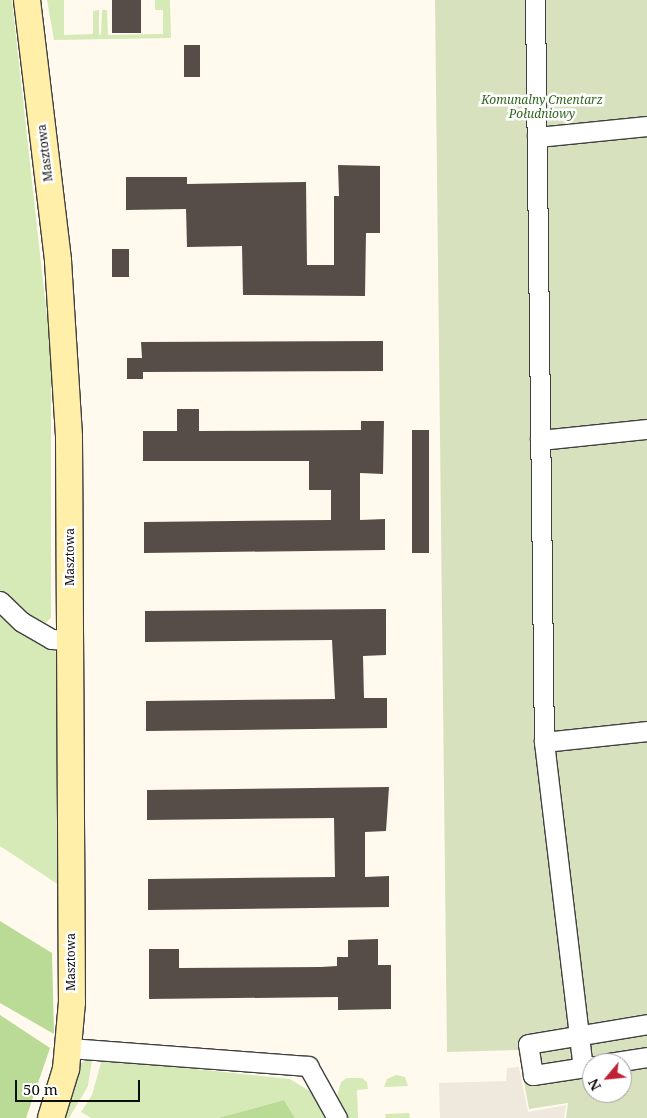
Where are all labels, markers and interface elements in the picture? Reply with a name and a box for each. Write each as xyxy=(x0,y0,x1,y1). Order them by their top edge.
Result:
park label: Komunalny Cmentarz Południowy xyxy=(481,93,603,121)
street label: Masztowa xyxy=(34,123,56,183)
street label: Masztowa xyxy=(63,528,77,586)
street label: Masztowa xyxy=(64,933,78,991)
north arrow xyxy=(582,1053,632,1103)
scale bar xyxy=(18,1070,142,1102)
text: N xyxy=(583,1075,605,1094)
text: 50 m xyxy=(23,1079,58,1099)

